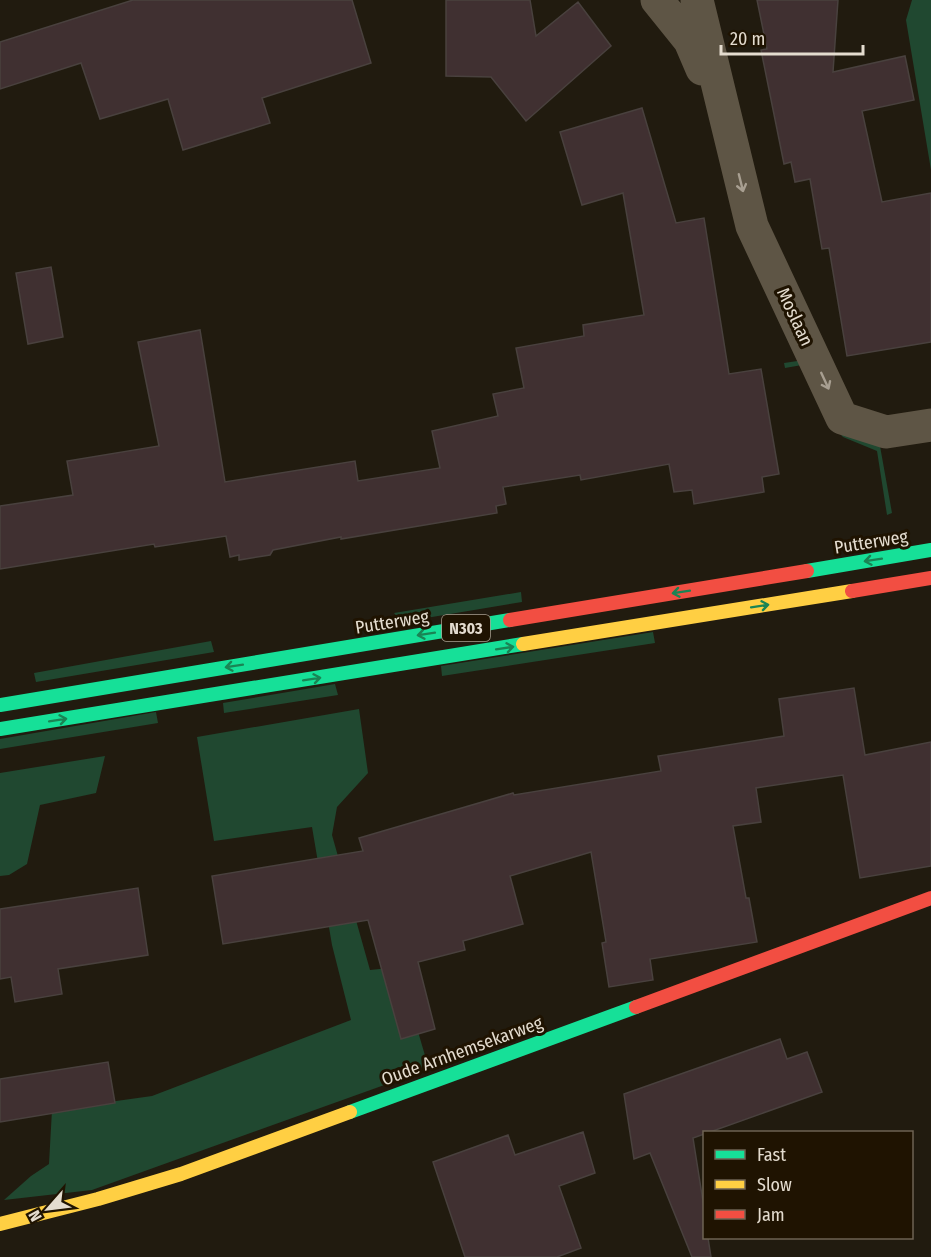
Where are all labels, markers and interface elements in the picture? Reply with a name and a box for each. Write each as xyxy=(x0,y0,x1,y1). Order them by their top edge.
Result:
scale bar xyxy=(721,18,864,56)
text: 20 m xyxy=(730,28,765,50)
one-way arrow xyxy=(735,173,747,192)
street label: Moslaan xyxy=(772,284,818,350)
one-way arrow xyxy=(819,371,831,389)
street label: Putterweg xyxy=(833,525,910,559)
one-way arrow xyxy=(864,555,884,566)
one-way arrow xyxy=(672,587,691,598)
one-way arrow xyxy=(749,601,769,612)
street label: Putterweg xyxy=(354,605,431,639)
road number: N303 xyxy=(442,615,490,641)
one-way arrow xyxy=(417,629,437,640)
one-way arrow xyxy=(495,642,514,653)
one-way arrow xyxy=(225,661,244,672)
one-way arrow xyxy=(302,673,322,684)
one-way arrow xyxy=(47,714,67,725)
street label: Oude Arnhemsekarweg xyxy=(378,1011,546,1090)
legend xyxy=(703,1131,913,1239)
text: Fast xyxy=(757,1144,786,1166)
text: Slow xyxy=(757,1174,792,1196)
north arrow xyxy=(18,1179,78,1239)
text: Jam xyxy=(757,1204,785,1226)
text: N xyxy=(25,1207,46,1225)

